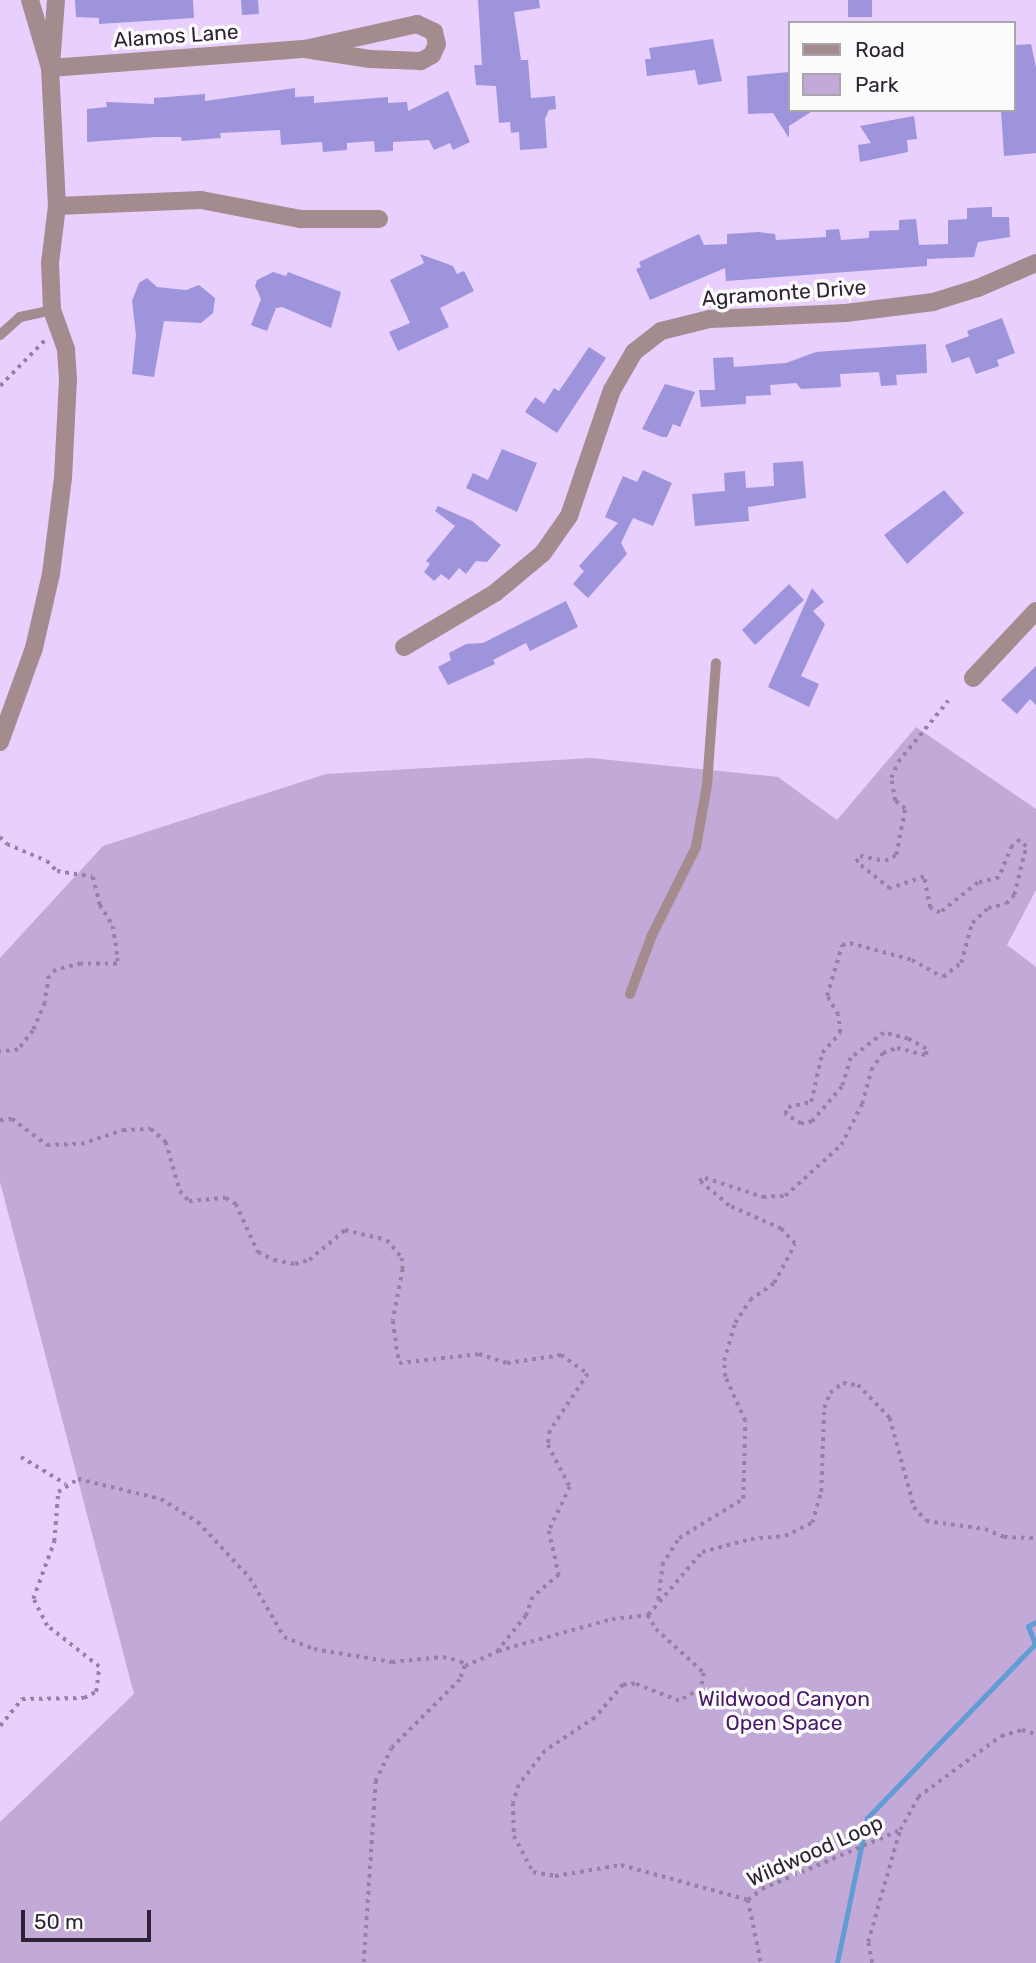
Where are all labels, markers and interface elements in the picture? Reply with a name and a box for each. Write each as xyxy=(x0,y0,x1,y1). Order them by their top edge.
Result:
street label: Alamos Lane xyxy=(113,19,239,53)
legend xyxy=(788,21,1015,112)
text: Road xyxy=(855,37,905,62)
text: Park xyxy=(855,72,899,97)
street label: Agramonte Drive xyxy=(701,275,867,311)
park label: Wildwood Canyon Open Space xyxy=(698,1686,870,1736)
street label: Wildwood Loop xyxy=(743,1810,887,1892)
scale bar xyxy=(24,1896,154,1940)
text: 50 m xyxy=(34,1909,84,1934)

